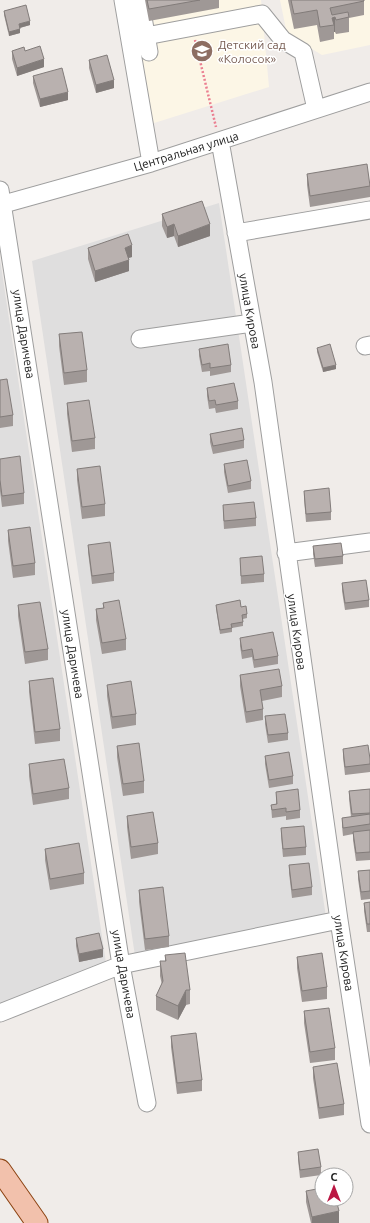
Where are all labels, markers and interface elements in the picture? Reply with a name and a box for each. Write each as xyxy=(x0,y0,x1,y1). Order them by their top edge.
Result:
school or university icon: Детский сад «Колосок» xyxy=(189,38,215,64)
place label: Детский сад «Колосок» xyxy=(218,38,286,65)
street label: Центральная улица xyxy=(132,129,240,173)
street label: улица Кирова xyxy=(237,272,263,350)
street label: улица Даричева xyxy=(11,289,37,379)
street label: улица Кирова xyxy=(285,593,309,671)
street label: улица Даричева xyxy=(60,609,86,699)
street label: улица Кирова xyxy=(332,914,356,992)
street label: улица Даричева xyxy=(110,929,138,1019)
north arrow xyxy=(314,1167,354,1207)
text: С xyxy=(330,1171,338,1183)

